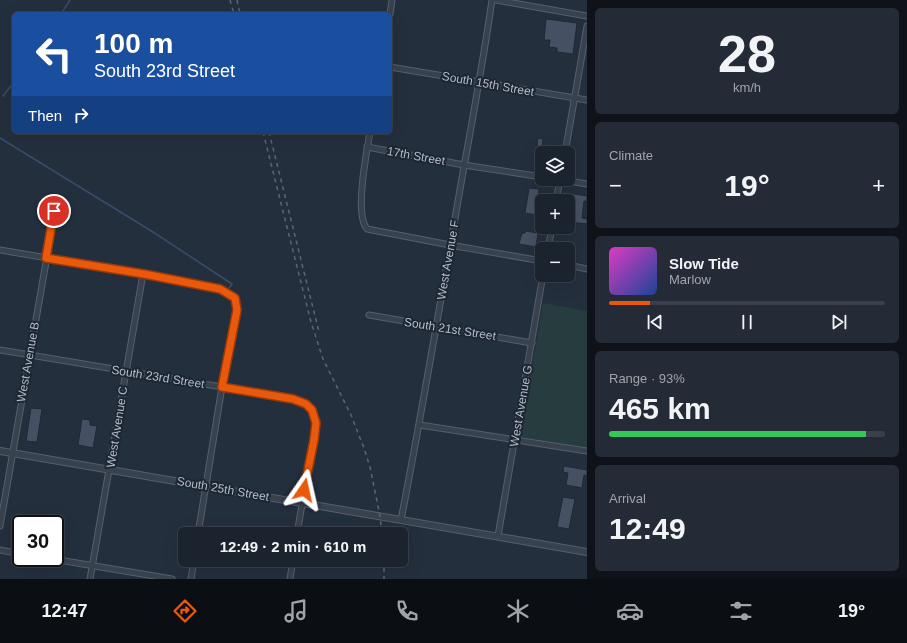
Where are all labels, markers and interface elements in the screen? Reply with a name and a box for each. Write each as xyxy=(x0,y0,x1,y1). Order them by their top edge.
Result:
text: 28 xyxy=(718,25,776,83)
icon: left xyxy=(28,28,80,80)
text: 100 m xyxy=(94,28,173,59)
text: South 23rd Street xyxy=(94,61,235,81)
street label: South 15th Street xyxy=(441,69,536,99)
text: km/h xyxy=(733,80,761,95)
icon: right xyxy=(70,104,92,126)
text: Then xyxy=(28,107,62,124)
street label: 17th Street xyxy=(386,144,447,168)
map controls xyxy=(535,146,575,282)
button: layers xyxy=(535,146,575,186)
text: Climate xyxy=(609,148,653,163)
text: 19° xyxy=(724,169,770,202)
text: − xyxy=(609,173,622,198)
text: + xyxy=(872,173,885,198)
pin xyxy=(37,194,71,228)
button: + xyxy=(535,194,575,234)
icon: arrive xyxy=(43,200,65,222)
street label: West Avenue F xyxy=(434,219,462,301)
button: − xyxy=(535,242,575,282)
text: Slow Tide xyxy=(669,255,739,272)
text: Marlow xyxy=(669,272,711,287)
icon: previous xyxy=(644,311,666,333)
icon: pause xyxy=(736,311,758,333)
icon: next xyxy=(828,311,850,333)
street label: South 21st Street xyxy=(403,315,498,343)
street label: West Avenue B xyxy=(14,321,42,403)
street label: South 23rd Street xyxy=(110,363,206,391)
street label: West Avenue G xyxy=(507,364,535,448)
text: Range · 93% xyxy=(609,371,685,386)
street label: West Avenue C xyxy=(104,385,130,469)
text: 465 km xyxy=(609,392,711,425)
position arrow xyxy=(283,469,325,511)
street label: South 25th Street xyxy=(176,474,271,504)
text: Arrival xyxy=(609,491,646,506)
text: 12:49 xyxy=(609,512,686,545)
speed limit sign: 30 xyxy=(12,515,64,567)
text: 12:49 · 2 min · 610 m xyxy=(220,538,366,555)
icon: directions xyxy=(171,597,199,625)
icon: music xyxy=(282,597,310,625)
icon: phone xyxy=(393,597,421,625)
icon: climate xyxy=(504,597,532,625)
icon: car xyxy=(616,597,644,625)
icon: filters xyxy=(727,597,755,625)
text: 12:47 xyxy=(42,601,88,621)
text: 19° xyxy=(838,601,865,621)

